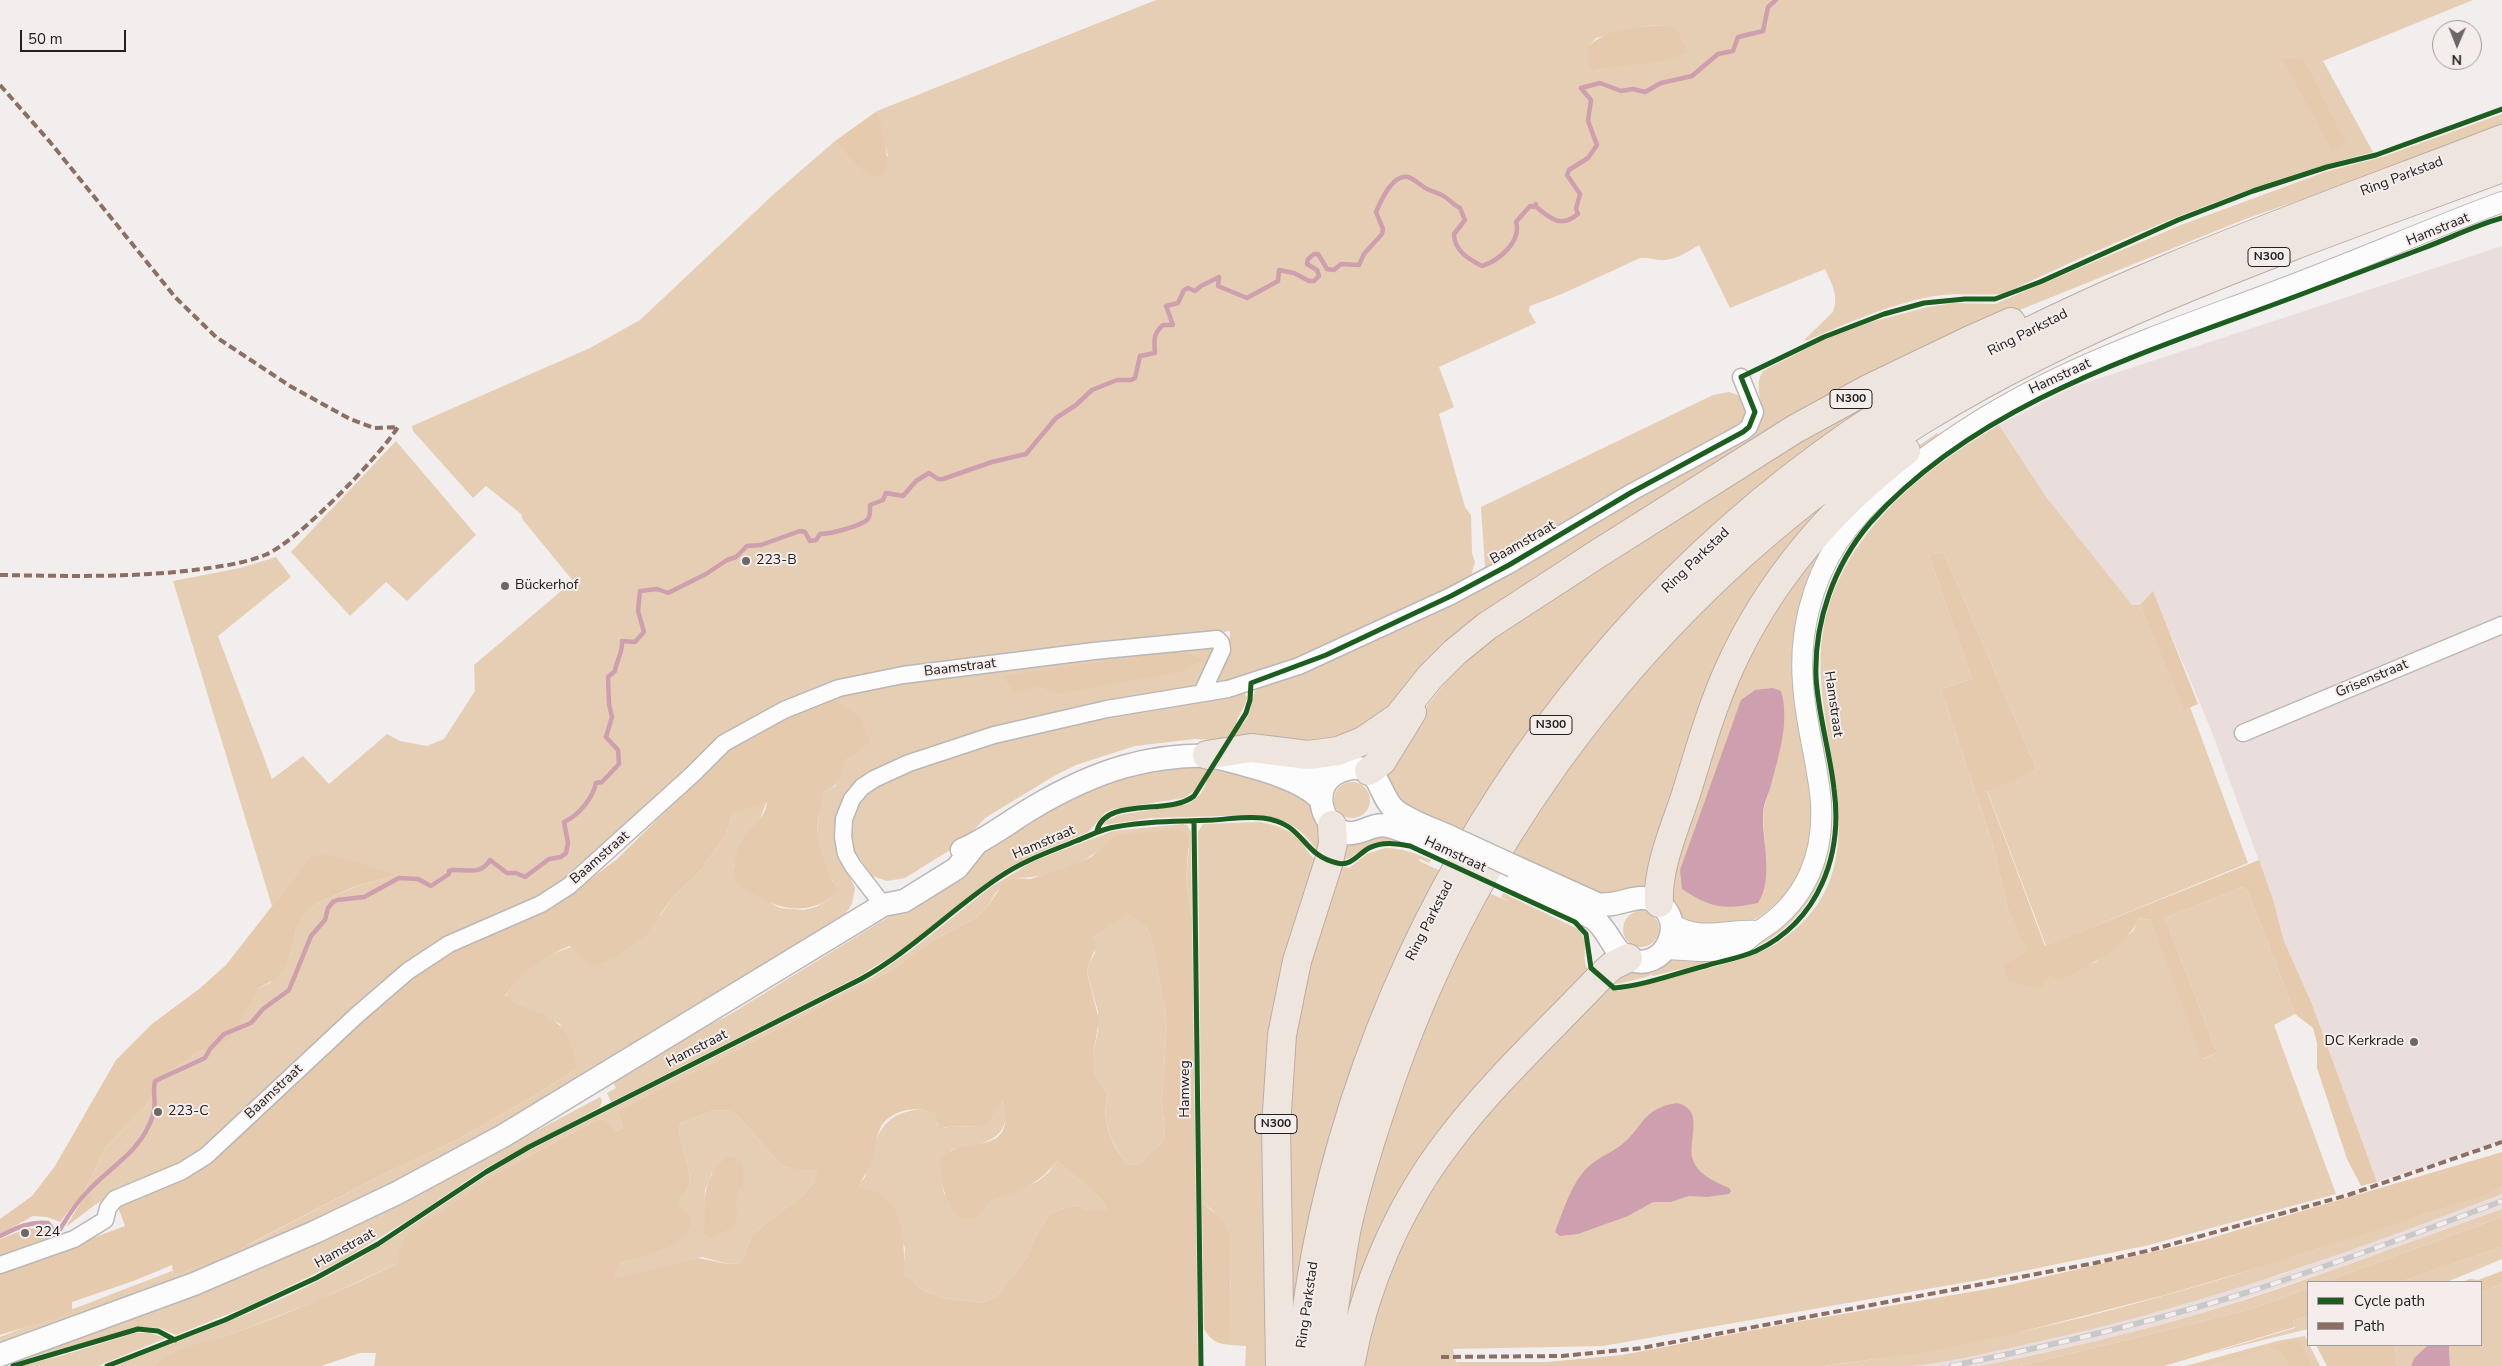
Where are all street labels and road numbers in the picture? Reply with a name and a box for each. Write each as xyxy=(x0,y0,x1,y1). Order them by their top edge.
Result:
street label: Ring Parkstad xyxy=(2358,154,2446,200)
street label: Hamstraat xyxy=(2404,210,2472,250)
road number: N300 xyxy=(2248,248,2290,266)
street label: Ring Parkstad xyxy=(1985,306,2071,360)
street label: Hamstraat xyxy=(2026,355,2094,399)
road number: N300 xyxy=(1830,389,1872,408)
street label: Baamstraat xyxy=(1487,518,1559,568)
street label: Ring Parkstad xyxy=(1659,525,1733,597)
street label: Baamstraat xyxy=(923,655,997,681)
street label: Grisenstraat xyxy=(2333,656,2411,702)
street label: Hamstraat xyxy=(1820,670,1846,738)
road number: N300 xyxy=(1530,716,1572,734)
street label: Hamstraat xyxy=(1010,822,1078,864)
street label: Baamstraat xyxy=(567,828,633,888)
street label: Hamstraat xyxy=(1421,833,1489,877)
street label: Ring Parkstad xyxy=(1403,878,1457,964)
street label: Hamstraat xyxy=(664,1026,730,1072)
street label: Hamweg xyxy=(1178,1060,1194,1118)
street label: Baamstraat xyxy=(242,1061,306,1123)
road number: N300 xyxy=(1255,1114,1297,1134)
street label: Hamstraat xyxy=(312,1226,378,1272)
street label: Ring Parkstad xyxy=(1294,1261,1322,1349)

